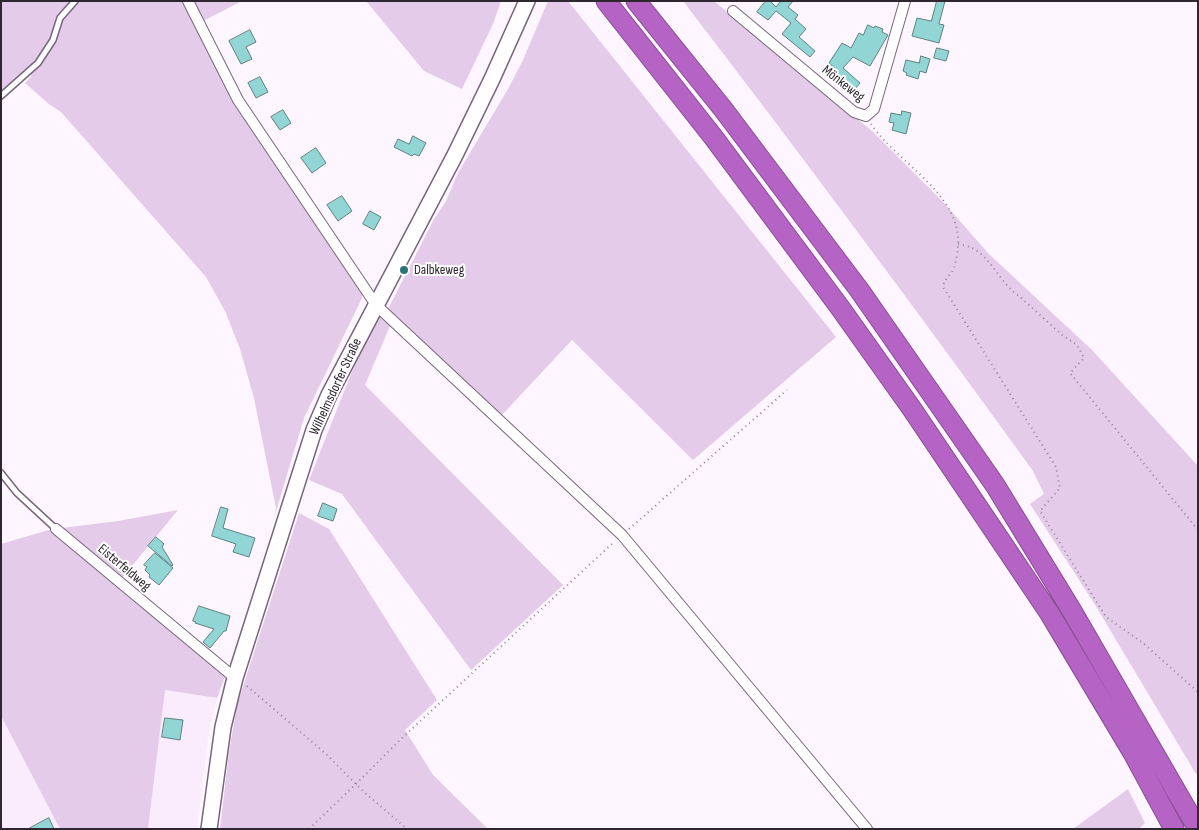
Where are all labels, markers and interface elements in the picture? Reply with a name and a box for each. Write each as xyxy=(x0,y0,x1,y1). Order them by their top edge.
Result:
street label: Mönkeweg xyxy=(818,62,868,106)
place label: Dalbkeweg xyxy=(414,262,464,278)
marker: Dalbkeweg xyxy=(398,264,410,276)
street label: Wilhelmsdorfer Straße xyxy=(306,336,366,438)
street label: Eisterfeldweg xyxy=(94,541,154,595)

